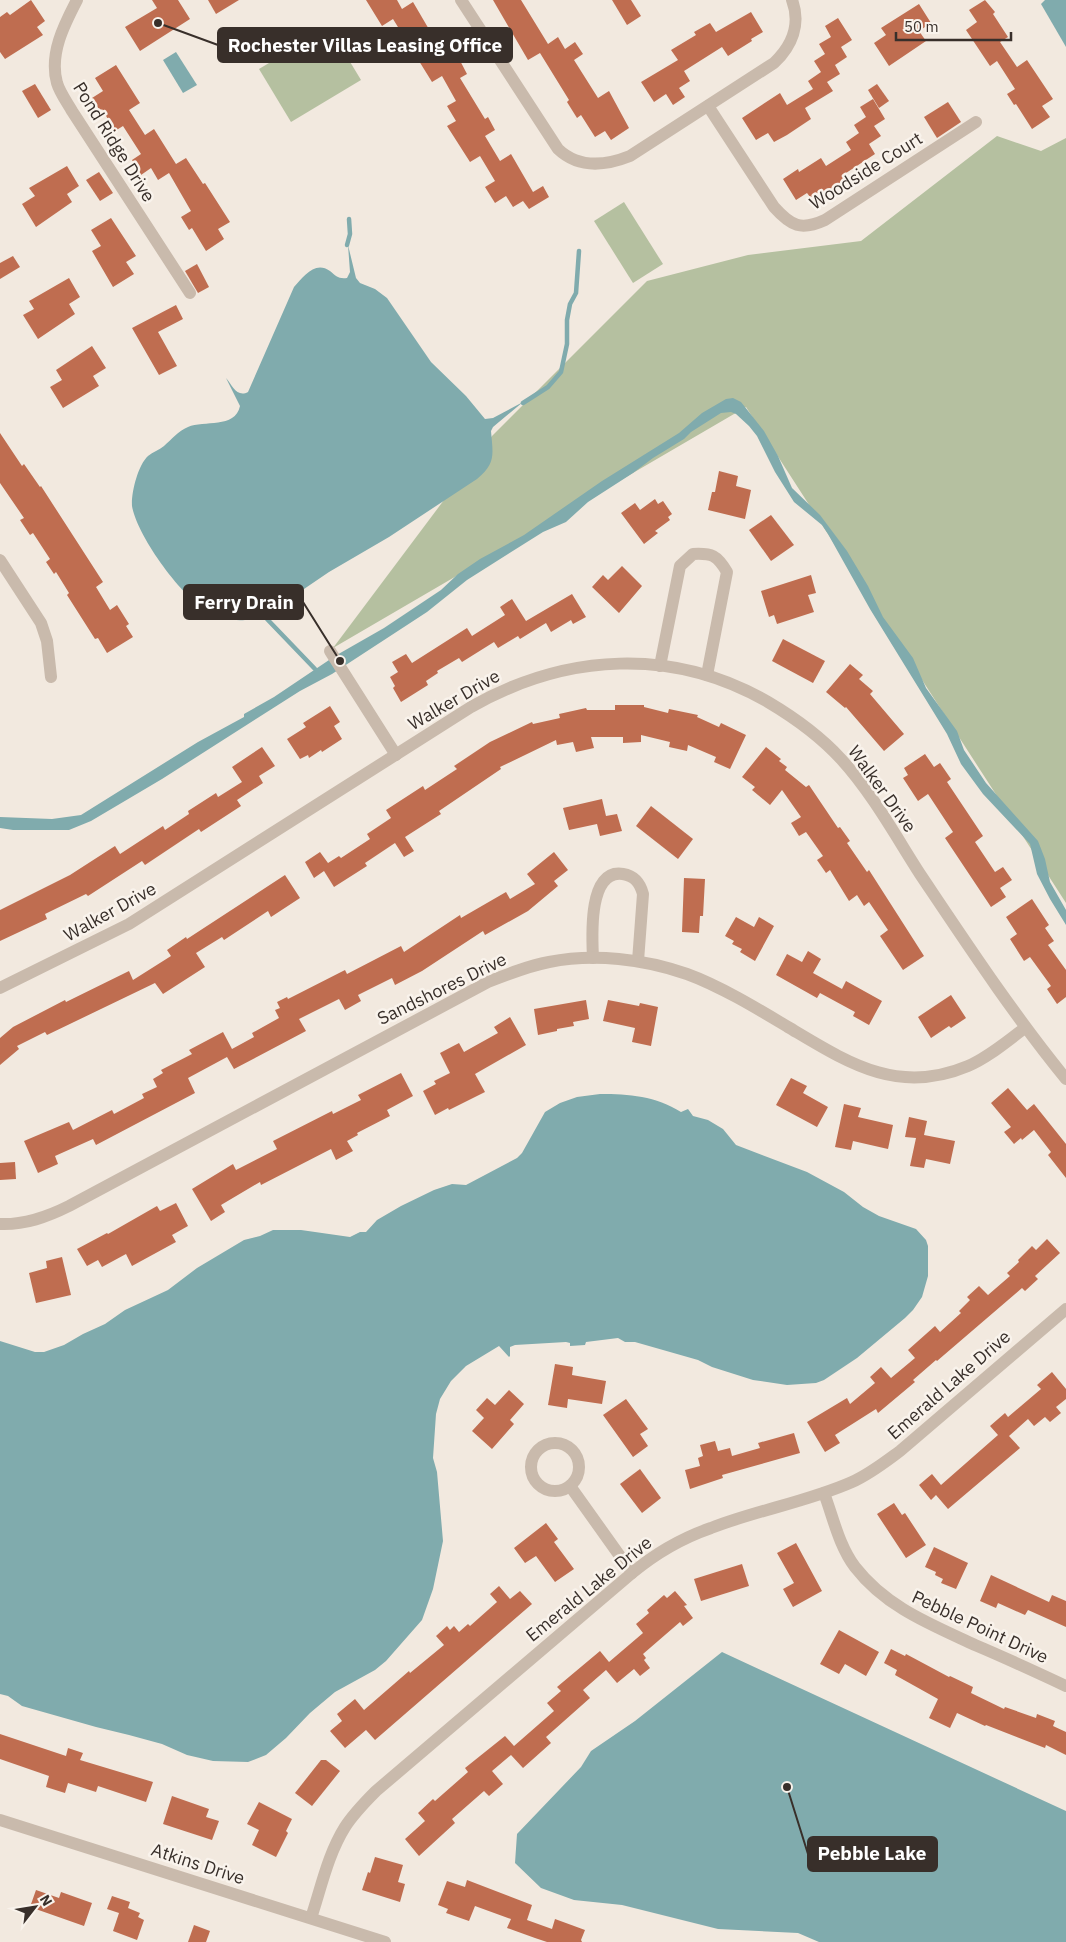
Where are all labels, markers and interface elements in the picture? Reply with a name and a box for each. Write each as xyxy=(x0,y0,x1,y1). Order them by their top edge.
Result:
scale bar xyxy=(896,10,1011,42)
text: 50 m xyxy=(904,17,939,36)
callout: Rochester Villas Leasing Office xyxy=(218,28,512,62)
text: Rochester Villas Leasing Office xyxy=(228,33,502,57)
street label: Pond Ridge Drive xyxy=(68,77,161,206)
street label: Woodside Court xyxy=(805,127,926,214)
callout: Ferry Drain xyxy=(184,585,303,619)
text: Ferry Drain xyxy=(194,590,294,614)
street label: Walker Drive xyxy=(404,664,504,735)
street label: Walker Drive xyxy=(843,741,922,837)
street label: Walker Drive xyxy=(60,877,160,946)
street label: Sandshores Drive xyxy=(373,947,510,1030)
street label: Emerald Lake Drive xyxy=(882,1325,1015,1444)
street label: Emerald Lake Drive xyxy=(521,1531,656,1646)
street label: Pebble Point Drive xyxy=(908,1585,1052,1668)
callout: Pebble Lake xyxy=(808,1837,937,1871)
street label: Atkins Drive xyxy=(149,1838,248,1889)
text: Pebble Lake xyxy=(818,1841,926,1865)
north arrow xyxy=(10,1882,60,1932)
text: N xyxy=(36,1891,56,1909)

